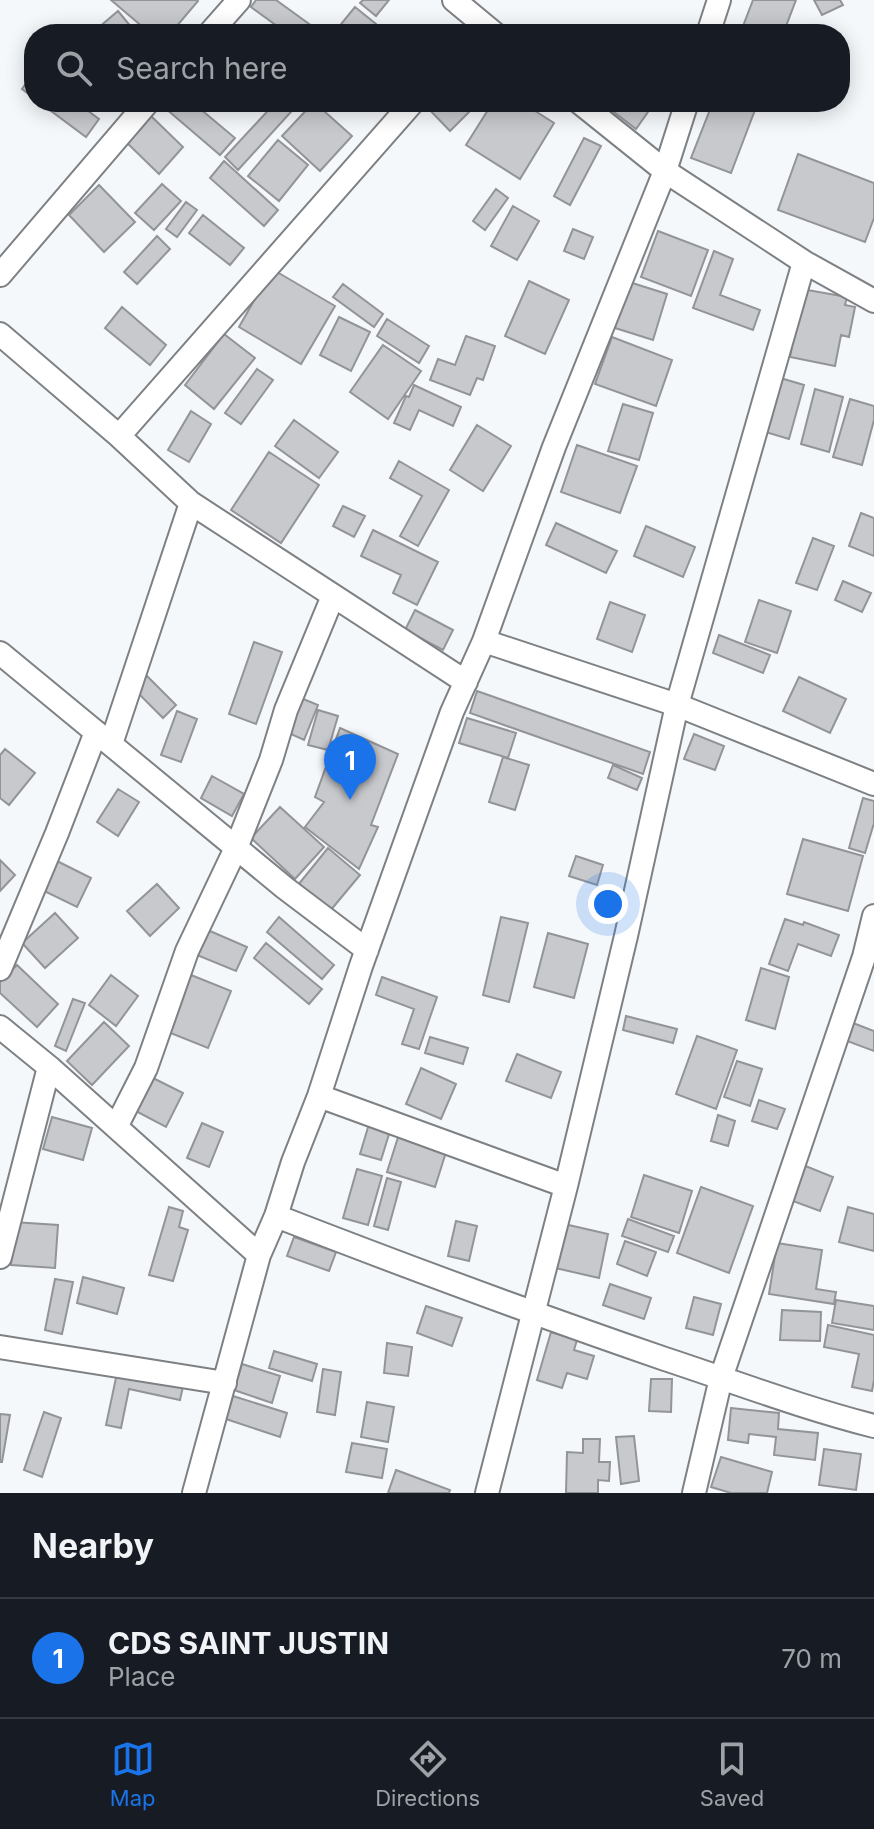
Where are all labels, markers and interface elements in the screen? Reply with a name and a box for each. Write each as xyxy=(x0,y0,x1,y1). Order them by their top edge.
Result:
search box xyxy=(24,24,850,112)
icon: search xyxy=(52,46,96,90)
text: Search here xyxy=(116,50,288,86)
pin: 1 xyxy=(324,734,376,800)
your location xyxy=(588,884,628,924)
text: Nearby xyxy=(32,1525,154,1566)
text: CDS SAINT JUSTIN xyxy=(108,1625,389,1661)
text: 1 xyxy=(52,1643,64,1674)
text: 70 m xyxy=(781,1643,842,1674)
text: Place xyxy=(108,1661,176,1692)
tab: Map xyxy=(110,1737,156,1811)
tab: Directions xyxy=(375,1737,480,1811)
tab: Saved xyxy=(700,1737,764,1811)

